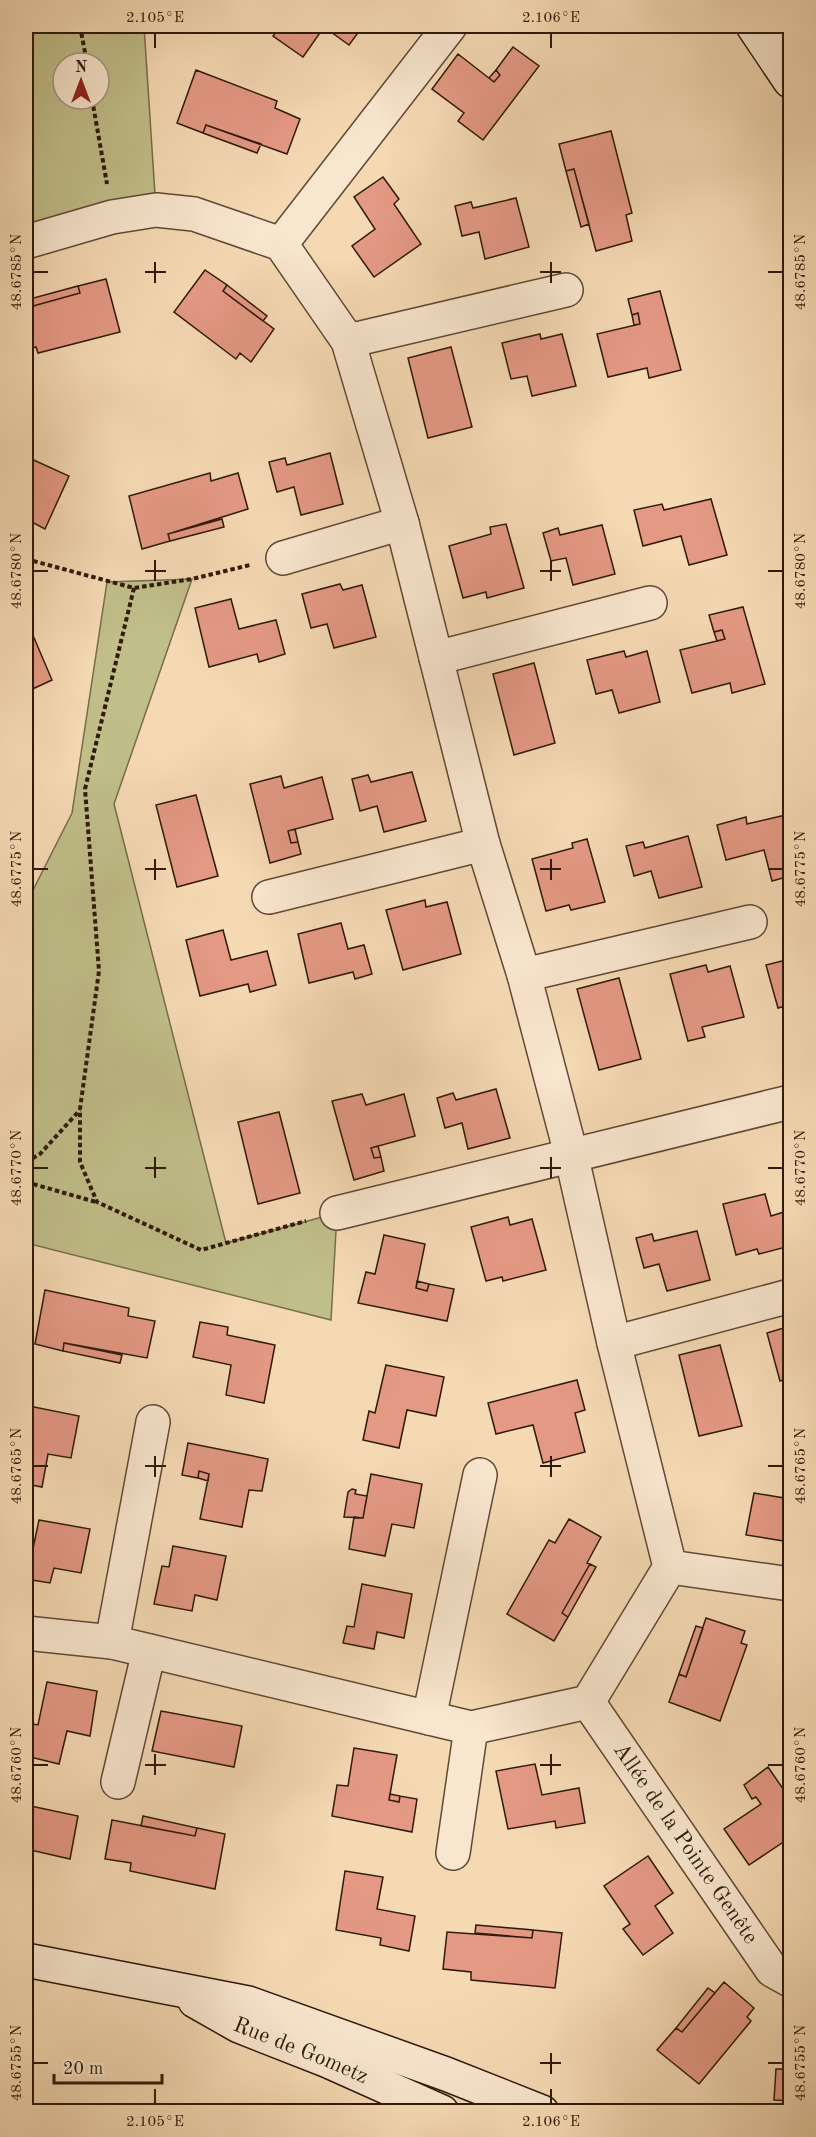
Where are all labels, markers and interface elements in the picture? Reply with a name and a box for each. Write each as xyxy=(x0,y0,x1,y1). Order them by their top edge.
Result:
text: 2.105°E xyxy=(126,11,184,26)
text: 2.106°E xyxy=(522,11,580,26)
north arrow xyxy=(51,51,111,111)
text: N xyxy=(75,60,88,76)
text: 48.6785°N xyxy=(10,233,25,310)
text: 48.6785°N xyxy=(794,233,809,310)
text: 48.6780°N xyxy=(10,532,25,609)
text: 48.6780°N xyxy=(794,532,809,609)
text: 48.6775°N xyxy=(10,830,25,907)
text: 48.6775°N xyxy=(794,830,809,907)
text: 48.6770°N xyxy=(10,1129,25,1206)
text: 48.6770°N xyxy=(794,1129,809,1206)
text: 48.6765°N xyxy=(10,1427,25,1504)
text: 48.6765°N xyxy=(794,1427,809,1504)
text: 48.6760°N xyxy=(10,1726,25,1803)
text: 48.6760°N xyxy=(794,1726,809,1803)
street label: Allée de la Pointe Genête xyxy=(609,1739,762,1948)
street label: Rue de Gometz xyxy=(230,2014,371,2088)
text: 48.6755°N xyxy=(10,2024,25,2101)
text: 48.6755°N xyxy=(794,2024,809,2101)
scale bar xyxy=(54,2047,162,2085)
text: 20 m xyxy=(63,2060,103,2078)
text: 2.105°E xyxy=(126,2115,184,2130)
text: 2.106°E xyxy=(522,2115,580,2130)

